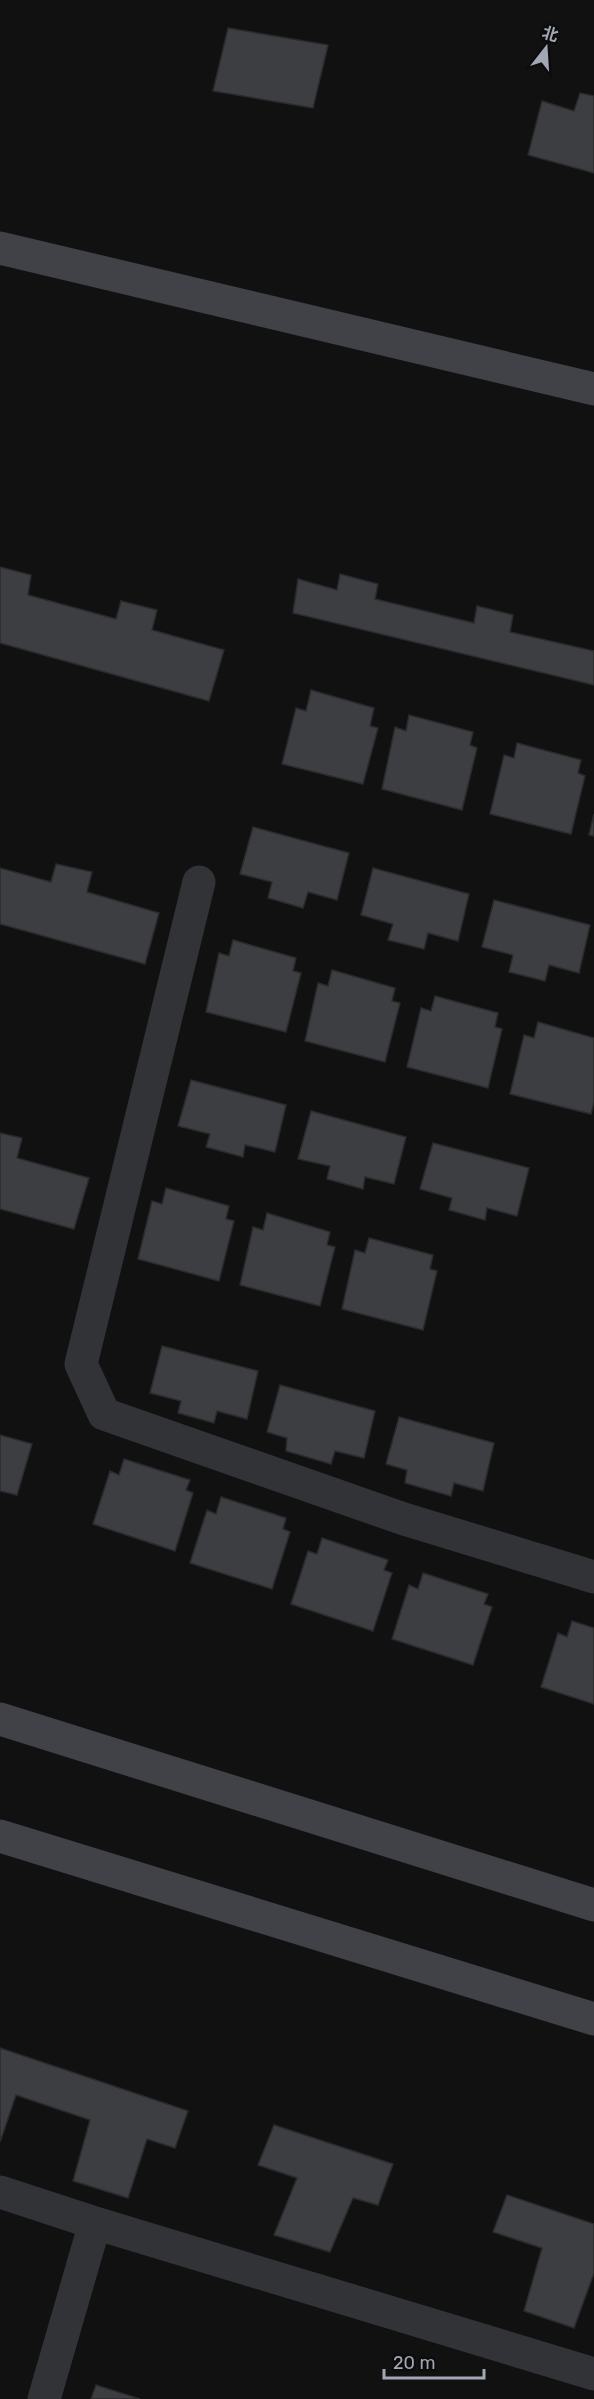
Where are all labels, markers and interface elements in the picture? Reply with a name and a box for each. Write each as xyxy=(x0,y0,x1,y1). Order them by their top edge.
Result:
north arrow xyxy=(516,18,576,78)
text: 北 xyxy=(540,23,561,46)
scale bar xyxy=(384,2342,484,2380)
text: 20 m xyxy=(393,2352,435,2374)

